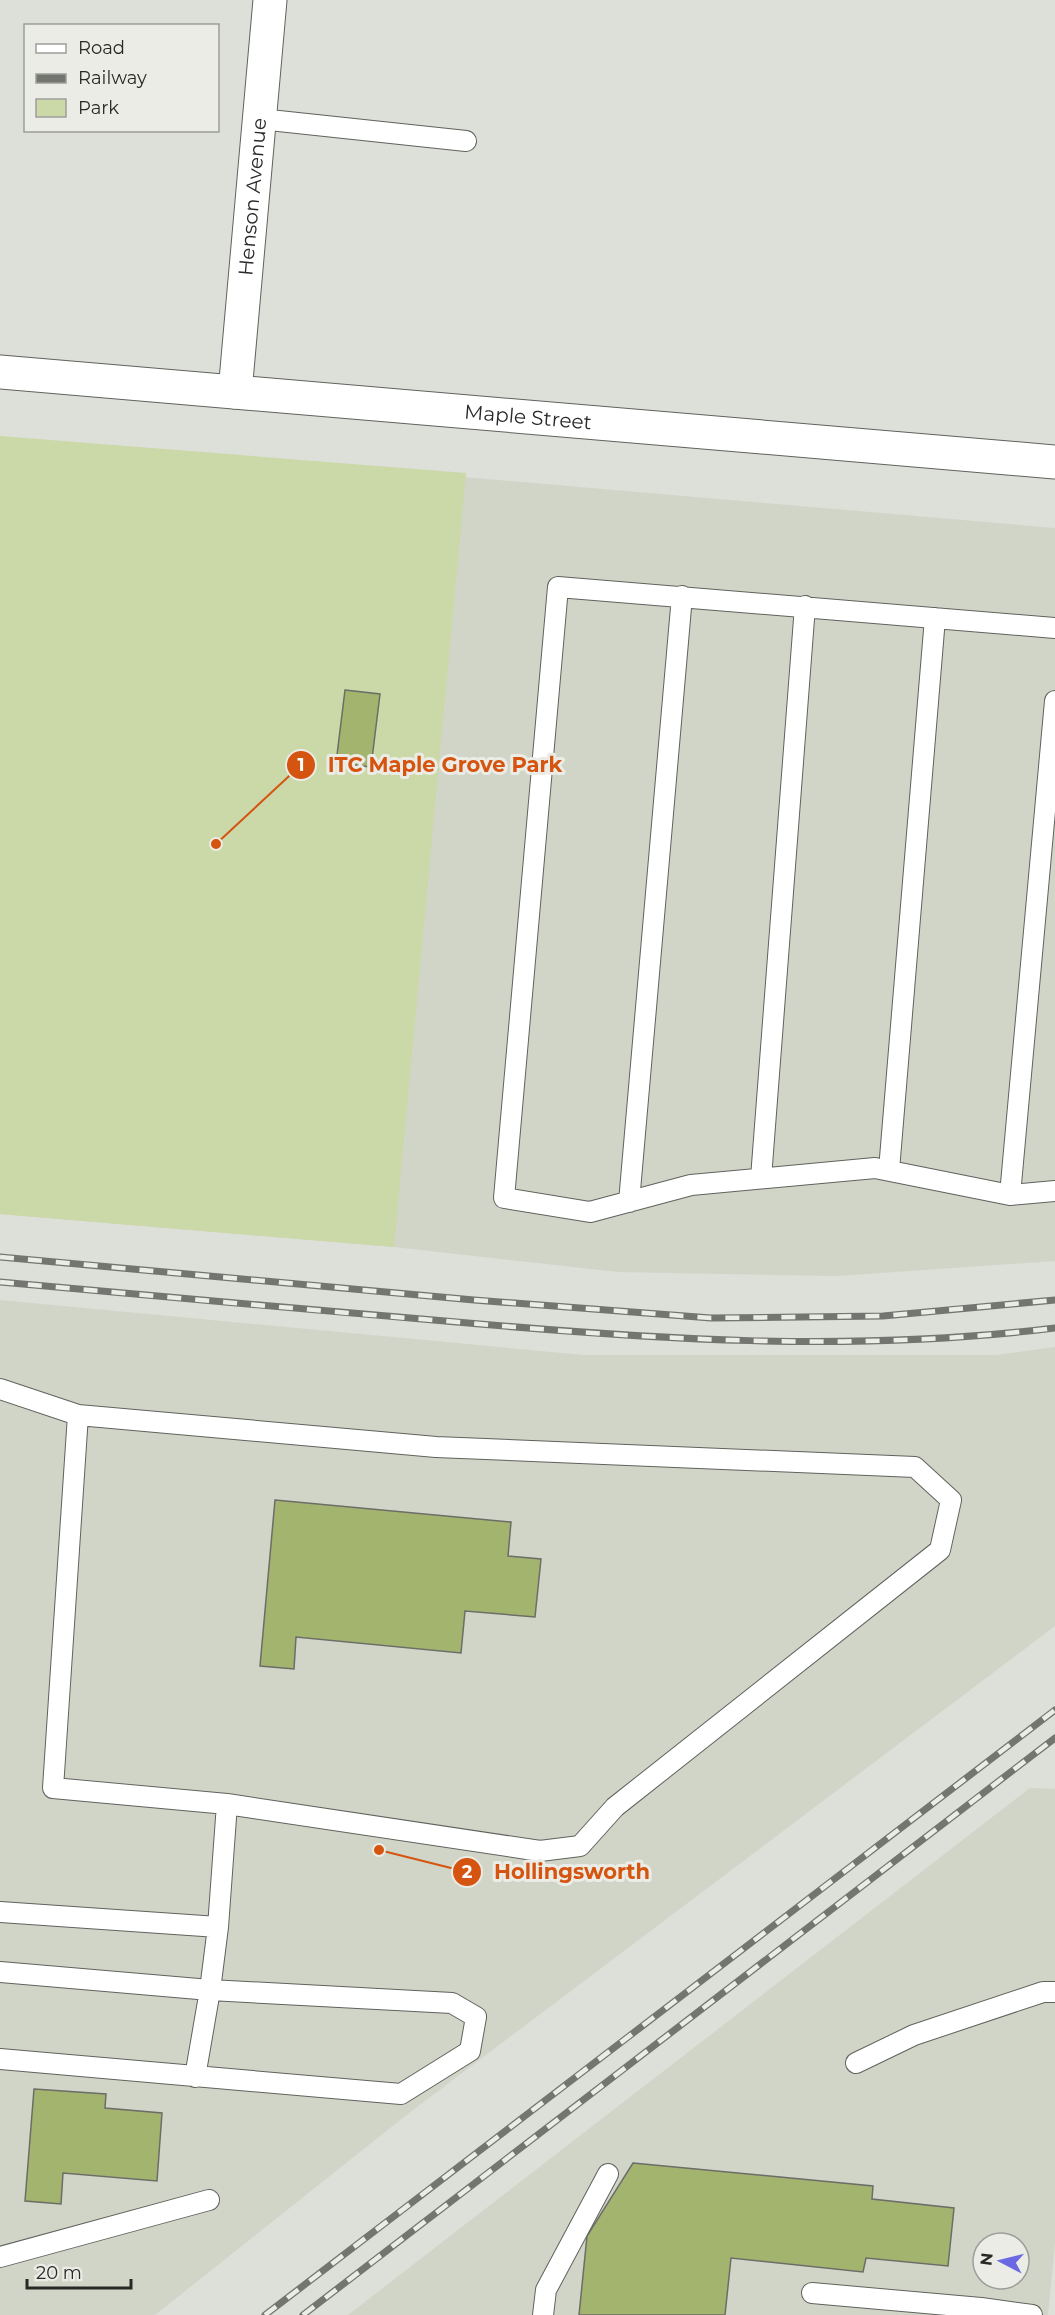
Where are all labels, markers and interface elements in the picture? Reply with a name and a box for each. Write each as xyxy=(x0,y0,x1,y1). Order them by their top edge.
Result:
legend xyxy=(24,24,219,132)
text: Road xyxy=(78,37,125,59)
text: Railway xyxy=(78,67,147,89)
text: Park xyxy=(78,97,119,119)
street label: Henson Avenue xyxy=(233,117,271,277)
street label: Maple Street xyxy=(463,400,593,434)
callout: ITC Maple Grove Park xyxy=(286,746,575,785)
text: ITC Maple Grove Park xyxy=(328,752,562,777)
text: 1 xyxy=(297,754,305,776)
callout: Hollingsworth xyxy=(452,1852,662,1891)
text: Hollingsworth xyxy=(494,1859,650,1884)
text: 2 xyxy=(462,1861,473,1883)
north arrow xyxy=(971,2231,1031,2291)
scale bar xyxy=(27,2252,130,2290)
text: N xyxy=(976,2252,997,2267)
text: 20 m xyxy=(36,2262,82,2284)

